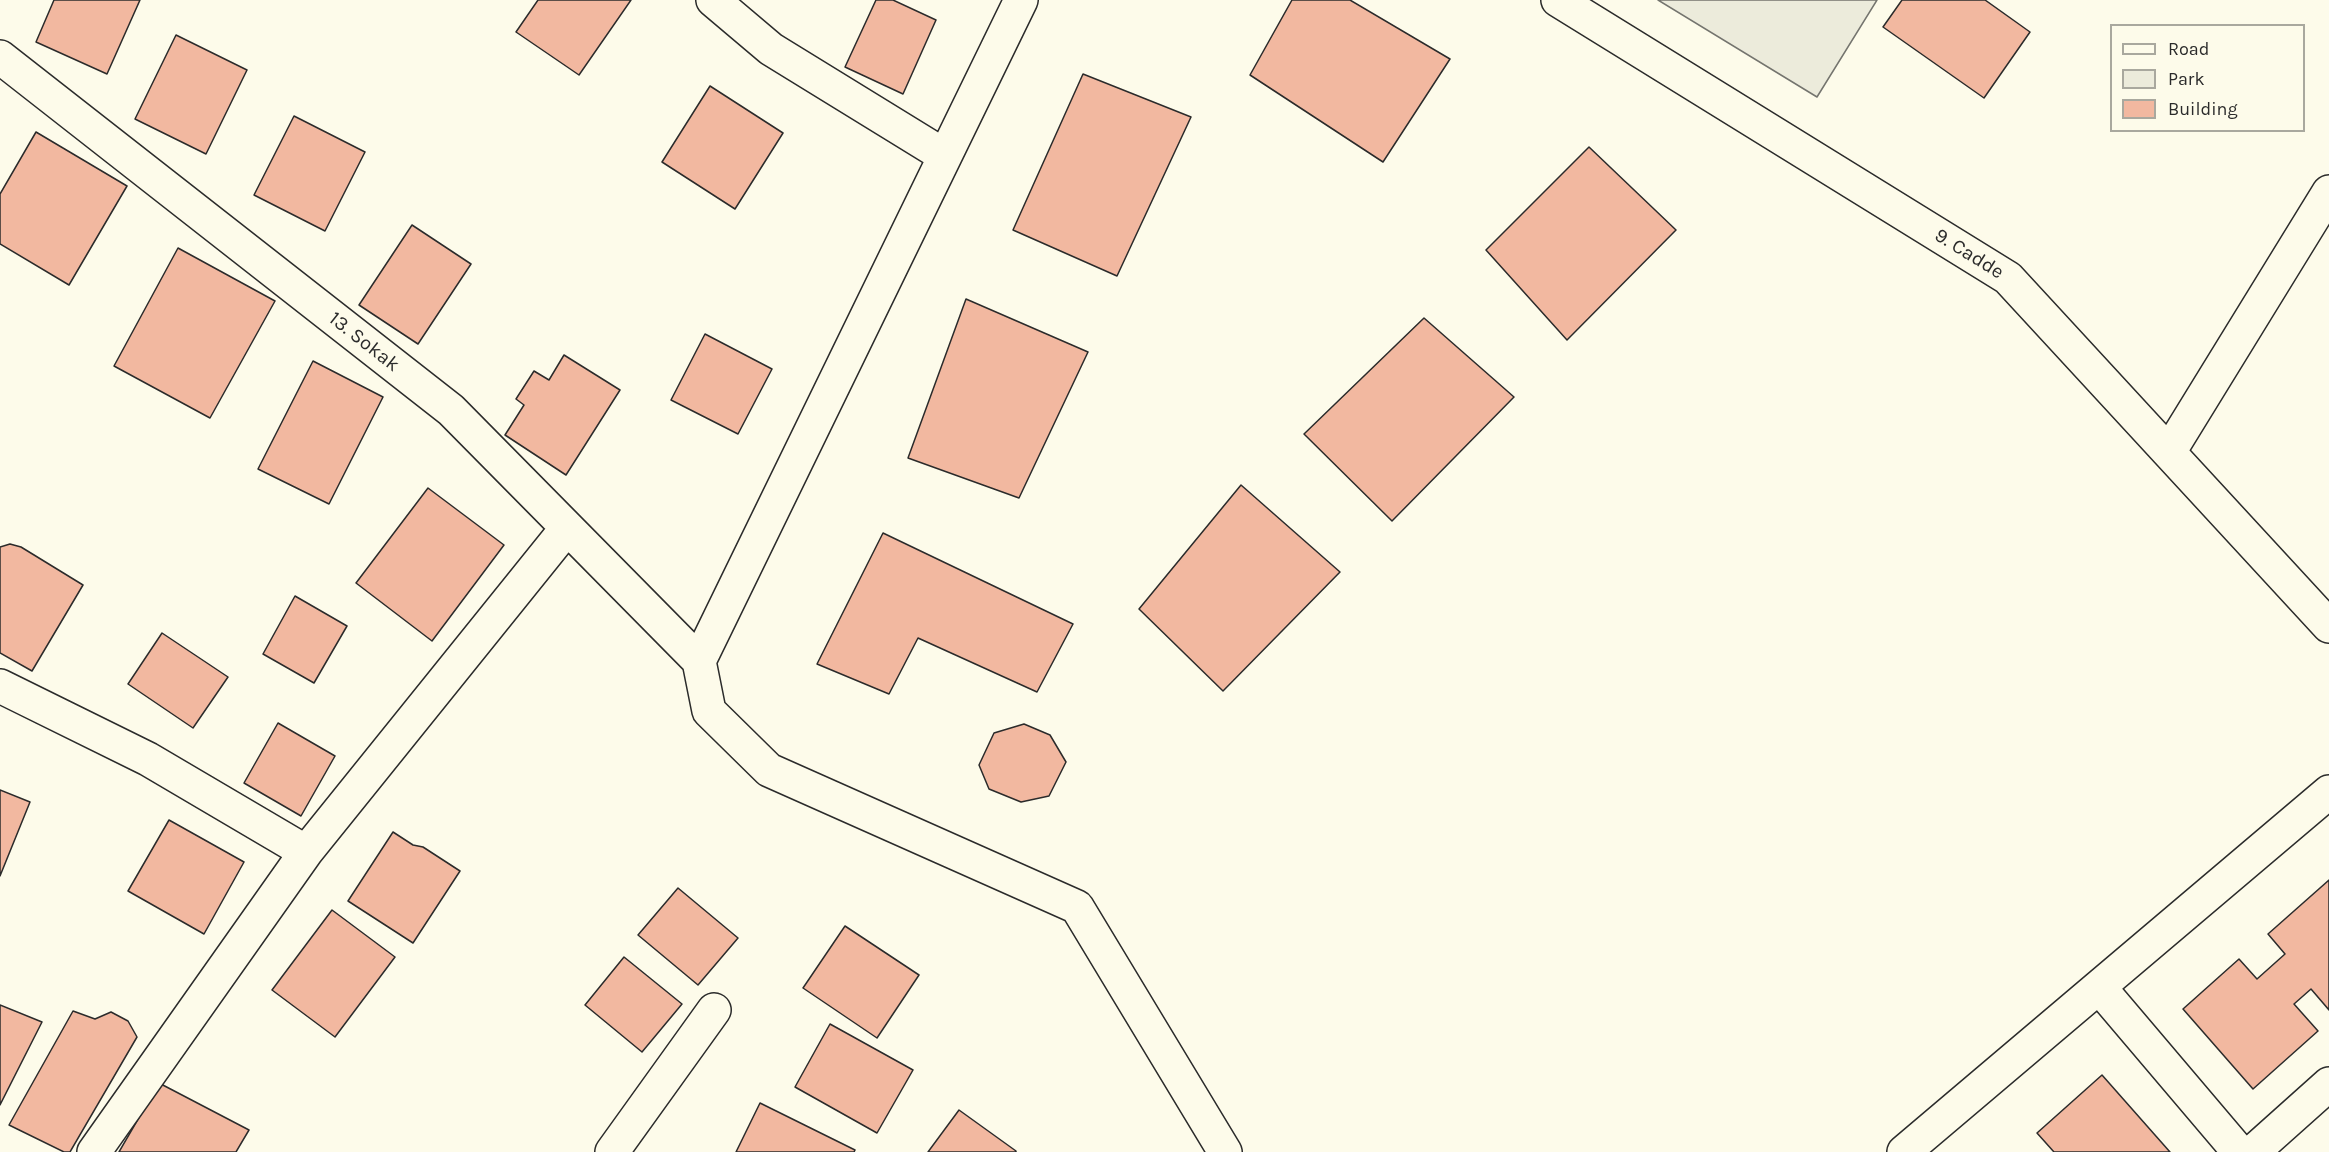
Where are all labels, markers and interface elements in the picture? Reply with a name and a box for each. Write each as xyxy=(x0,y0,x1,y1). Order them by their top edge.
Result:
legend xyxy=(2110,24,2305,132)
text: Road xyxy=(2168,38,2209,60)
text: Park xyxy=(2168,68,2205,90)
text: Building xyxy=(2168,98,2238,120)
street label: 9. Cadde xyxy=(1930,223,2008,285)
street label: 13. Sokak xyxy=(324,307,404,377)

